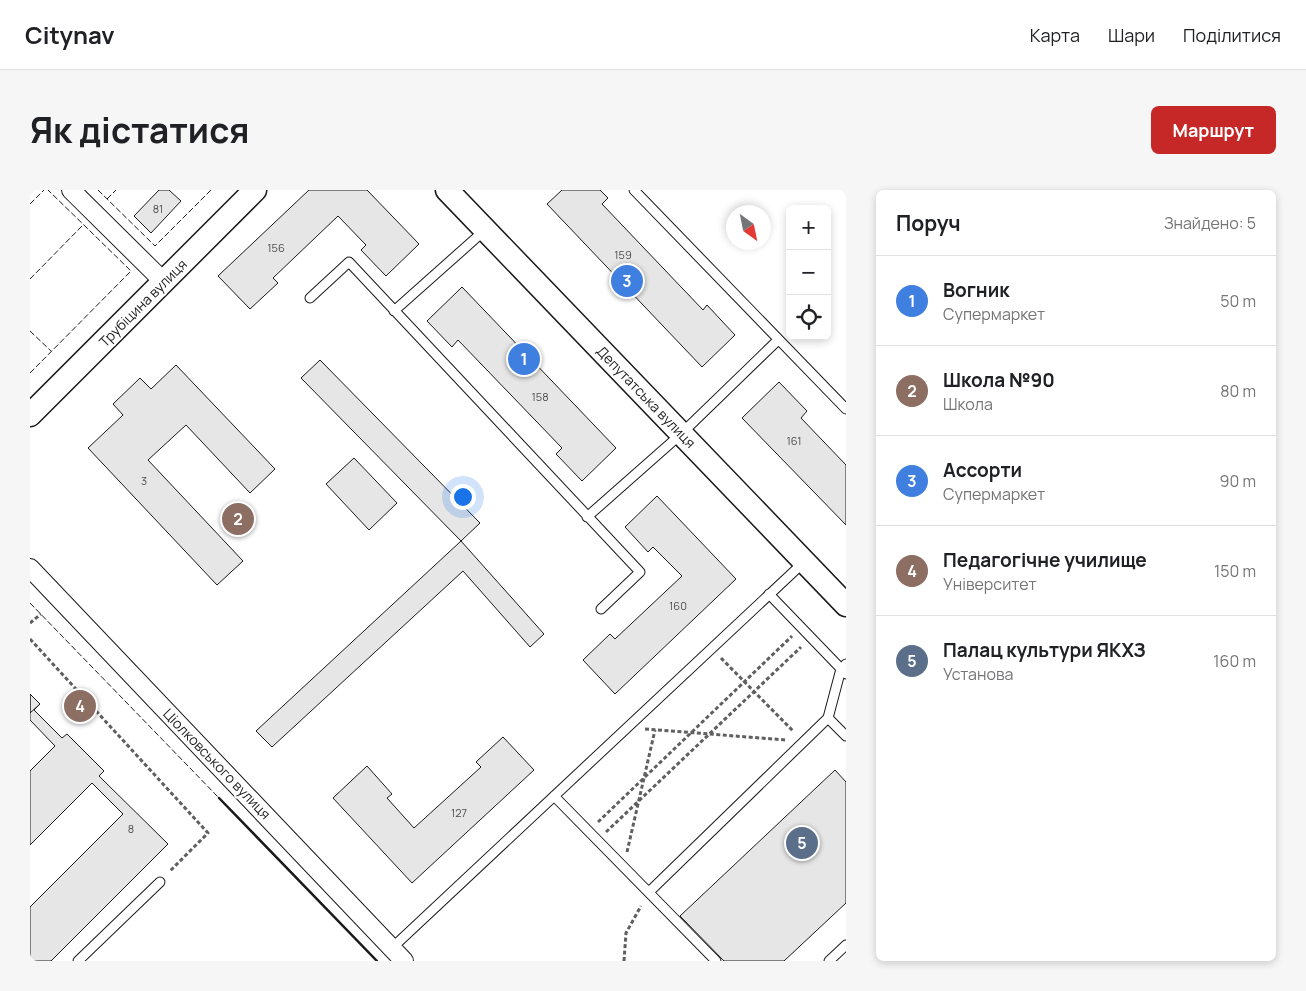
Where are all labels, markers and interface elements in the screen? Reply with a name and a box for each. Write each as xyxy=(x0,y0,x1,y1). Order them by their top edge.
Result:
text: Citynav xyxy=(25,18,115,51)
text: Карта xyxy=(1030,23,1080,47)
text: Шари xyxy=(1108,23,1155,47)
text: Поділитися xyxy=(1183,23,1281,47)
text: Як дістатися xyxy=(30,106,249,154)
button: Маршрут xyxy=(1151,106,1276,154)
house number: 81 xyxy=(153,201,163,216)
north arrow xyxy=(726,205,771,250)
map controls xyxy=(786,205,831,340)
button: + xyxy=(786,205,831,250)
text: Поруч xyxy=(896,209,961,237)
text: Знайдено: 5 xyxy=(1164,212,1256,234)
house number: 156 xyxy=(267,240,285,255)
house number: 159 xyxy=(614,247,632,262)
button: − xyxy=(786,250,831,295)
street label: Трубіцина вулиця xyxy=(95,255,191,351)
pin: 3 xyxy=(611,262,643,300)
text: Вогник xyxy=(943,277,1009,303)
text: 1 xyxy=(908,290,916,312)
text: 50 m xyxy=(1220,290,1256,312)
button: locate xyxy=(786,295,831,340)
text: Супермаркет xyxy=(943,303,1045,325)
pin: 1 xyxy=(508,340,540,378)
street label: Депутатська вулиця xyxy=(593,341,700,452)
text: Школа №90 xyxy=(943,367,1055,393)
text: 2 xyxy=(907,380,917,402)
text: 80 m xyxy=(1220,380,1256,402)
house number: 158 xyxy=(531,389,549,404)
text: Школа xyxy=(943,393,993,415)
house number: 161 xyxy=(786,433,802,448)
text: Ассорти xyxy=(943,457,1022,483)
text: 3 xyxy=(907,470,917,492)
text: 90 m xyxy=(1220,470,1256,492)
house number: 3 xyxy=(141,473,147,488)
text: Супермаркет xyxy=(943,483,1045,505)
your location xyxy=(450,484,476,510)
pin: 2 xyxy=(222,500,254,538)
text: Педагогічне училище xyxy=(943,547,1147,573)
text: 4 xyxy=(907,560,917,582)
text: 150 m xyxy=(1214,560,1256,582)
text: Університет xyxy=(943,573,1037,595)
house number: 160 xyxy=(669,598,687,613)
text: Палац культури ЯКХЗ xyxy=(943,637,1146,663)
text: 5 xyxy=(907,650,917,672)
text: 160 m xyxy=(1213,650,1256,672)
text: Установа xyxy=(943,663,1013,685)
pin: 4 xyxy=(64,687,96,725)
street label: Ціолковського вулиця xyxy=(159,704,275,823)
house number: 127 xyxy=(451,805,467,820)
house number: 8 xyxy=(128,821,134,836)
pin: 5 xyxy=(786,824,818,862)

